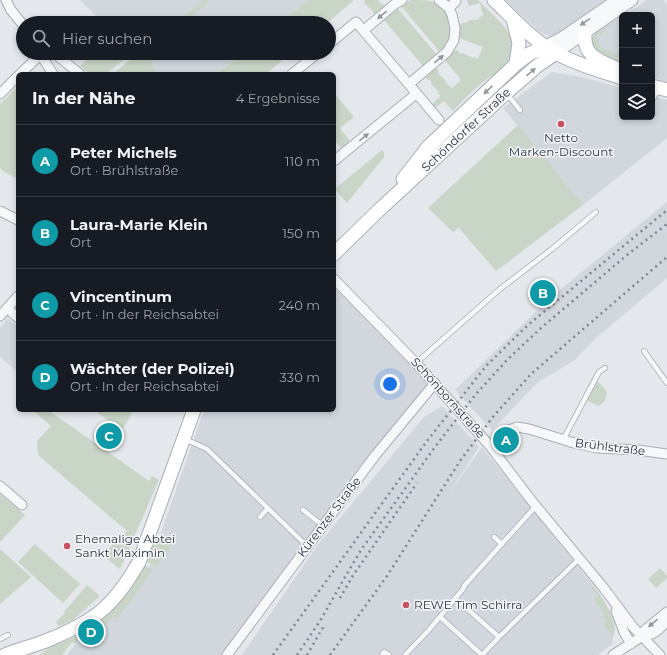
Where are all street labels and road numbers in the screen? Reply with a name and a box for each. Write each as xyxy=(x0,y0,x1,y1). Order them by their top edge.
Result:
street label: Schöndorfer Straße xyxy=(418,84,513,175)
street label: Schönbornstraße xyxy=(408,354,489,441)
street label: Brühlstraße xyxy=(574,435,646,458)
street label: Kürenzer Straße xyxy=(294,474,364,560)

